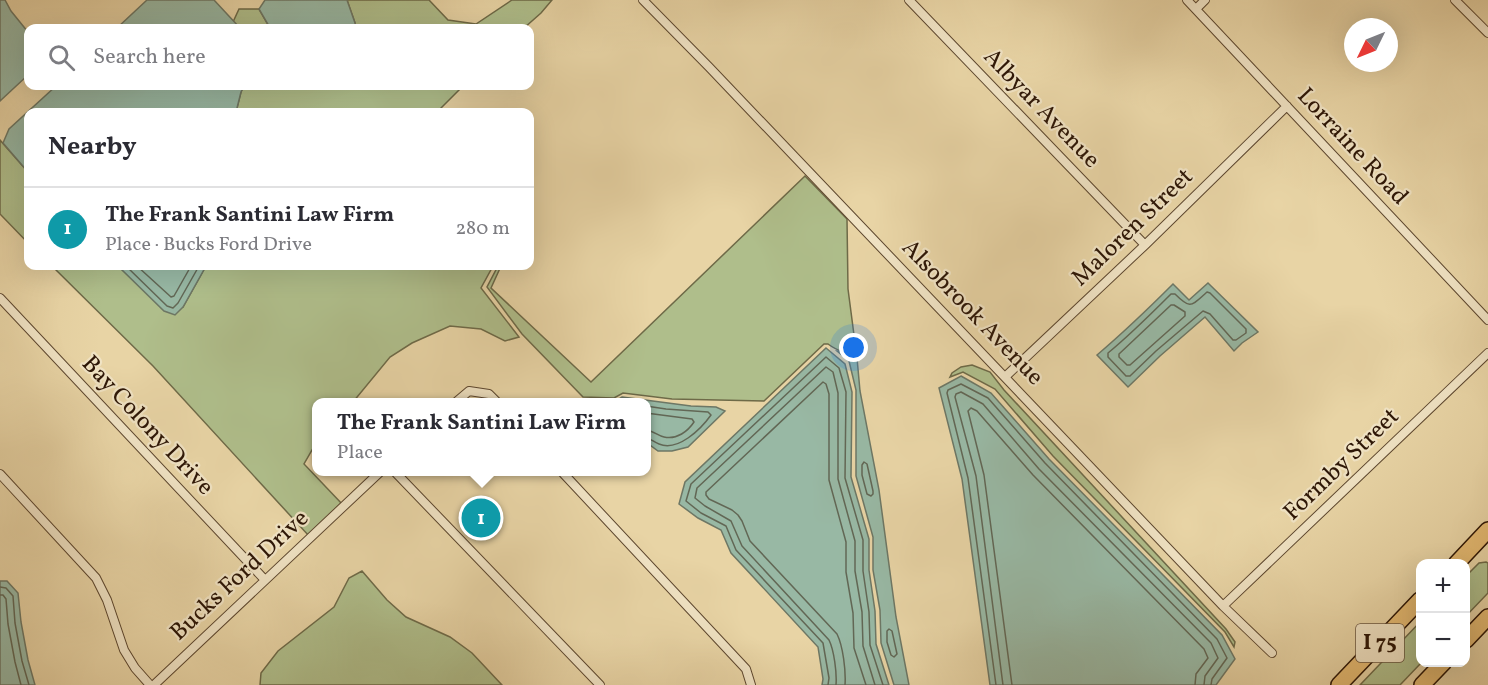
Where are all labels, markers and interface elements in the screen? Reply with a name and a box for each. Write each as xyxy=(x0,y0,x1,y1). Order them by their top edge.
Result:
north arrow xyxy=(1344,18,1398,72)
search box xyxy=(24,24,534,90)
icon: search xyxy=(45,41,78,74)
street label: Albyar Avenue xyxy=(975,41,1107,177)
text: Search here xyxy=(93,42,206,73)
street label: Lorraine Road xyxy=(1288,80,1416,214)
text: Nearby xyxy=(48,129,137,165)
street label: Maloren Street xyxy=(1064,161,1202,295)
text: The Frank Santini Law Firm xyxy=(105,200,394,231)
text: 1 xyxy=(63,215,72,243)
text: 280 m xyxy=(455,215,510,243)
text: Place · Bucks Ford Drive xyxy=(105,231,312,259)
street label: Alsobrook Avenue xyxy=(893,232,1051,394)
your location xyxy=(839,333,868,362)
street label: Bay Colony Drive xyxy=(73,348,221,504)
popup xyxy=(312,398,651,476)
street label: Formby Street xyxy=(1277,401,1407,529)
text: The Frank Santini Law Firm xyxy=(337,408,626,439)
text: Place xyxy=(337,439,383,467)
pin: 1 xyxy=(462,496,500,540)
street label: Bucks Ford Drive xyxy=(163,503,317,649)
map controls xyxy=(1416,559,1470,667)
button: + xyxy=(1416,559,1470,613)
button: − xyxy=(1416,613,1470,667)
road number: I 75 xyxy=(1356,624,1404,662)

